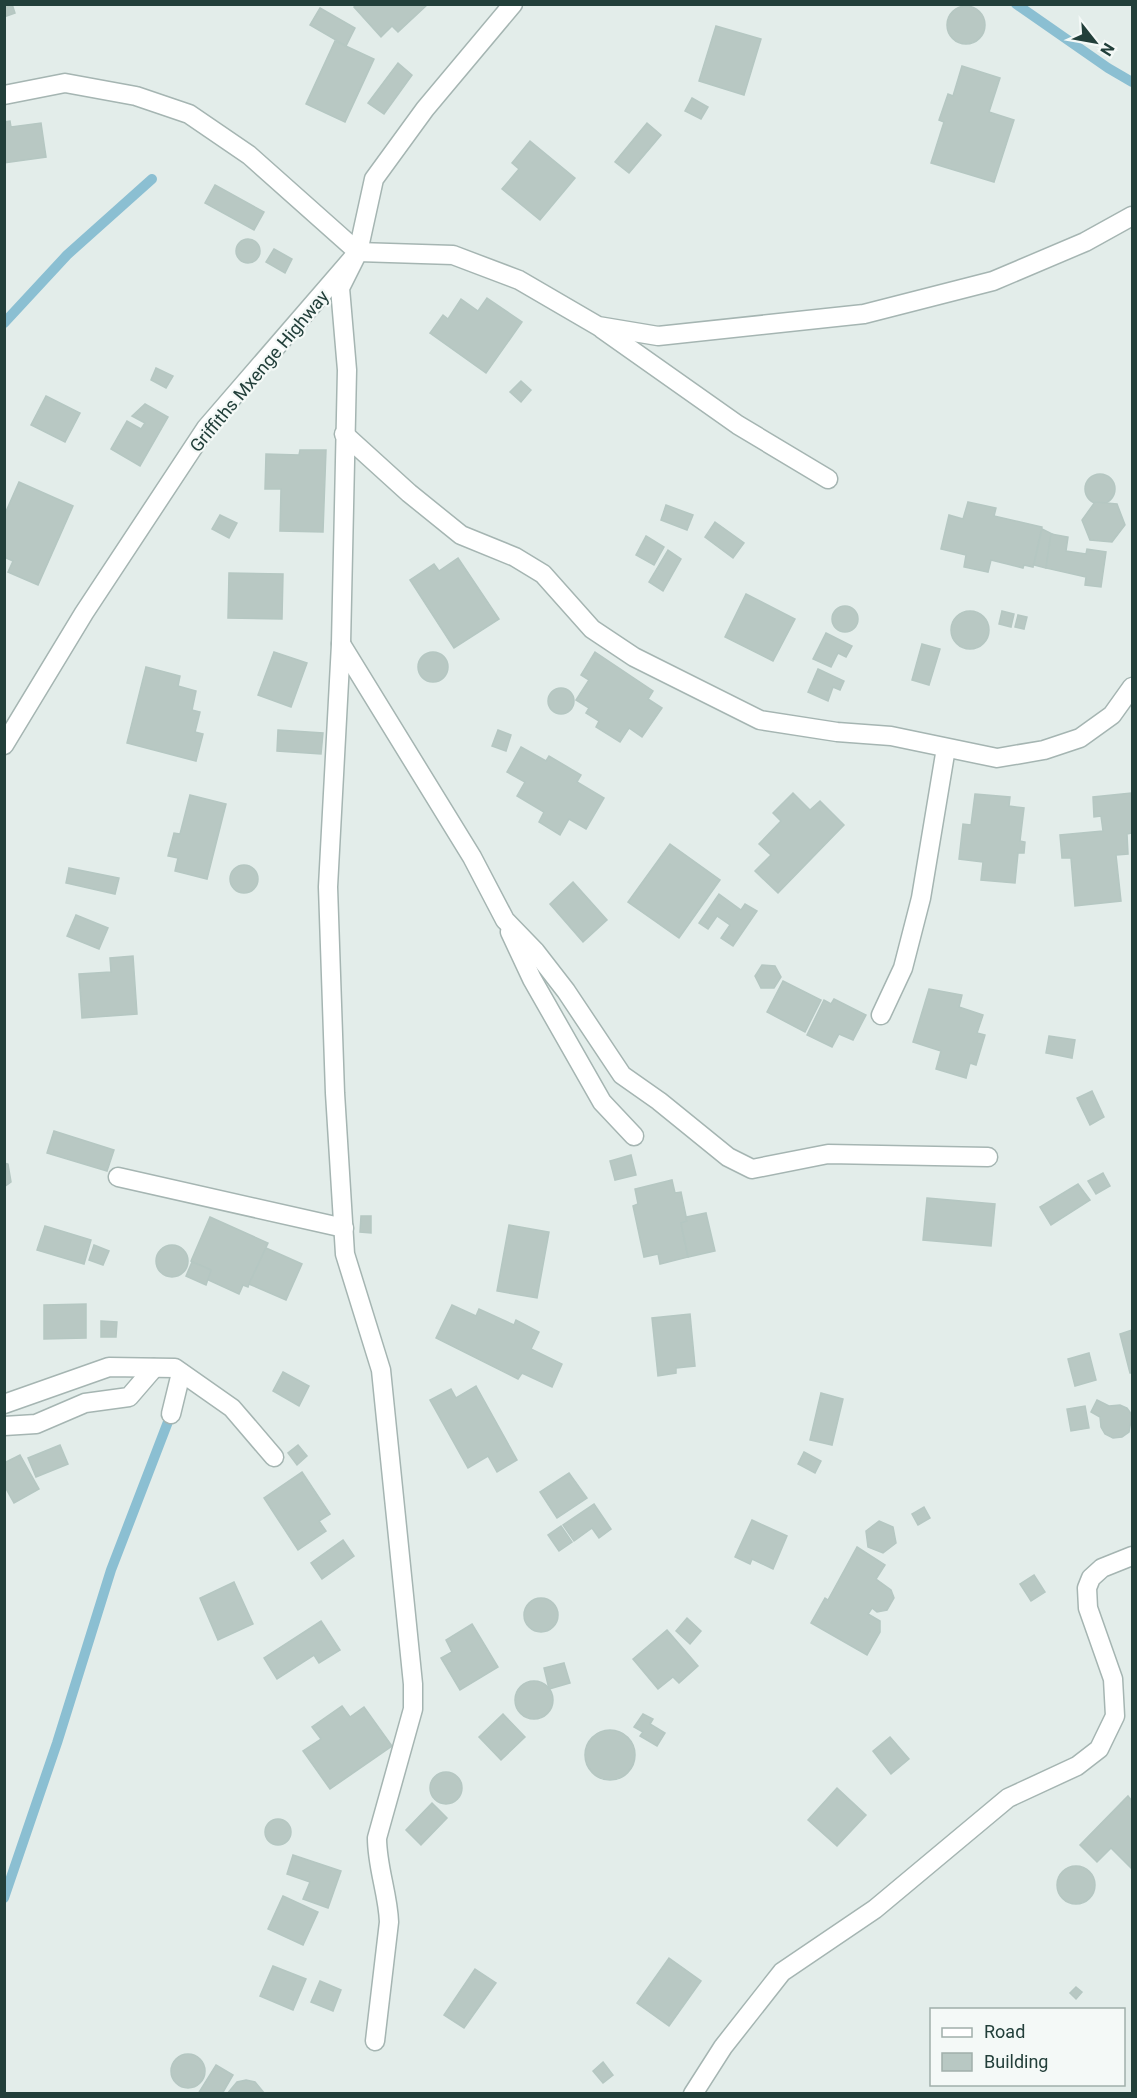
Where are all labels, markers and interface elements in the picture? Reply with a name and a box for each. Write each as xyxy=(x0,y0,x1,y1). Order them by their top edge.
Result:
north arrow xyxy=(1065,12,1125,72)
text: N xyxy=(1096,40,1118,59)
street label: Griffiths Mxenge Highway xyxy=(185,285,333,456)
legend xyxy=(930,2008,1125,2086)
text: Road xyxy=(984,2021,1025,2042)
text: Building xyxy=(984,2051,1048,2072)

